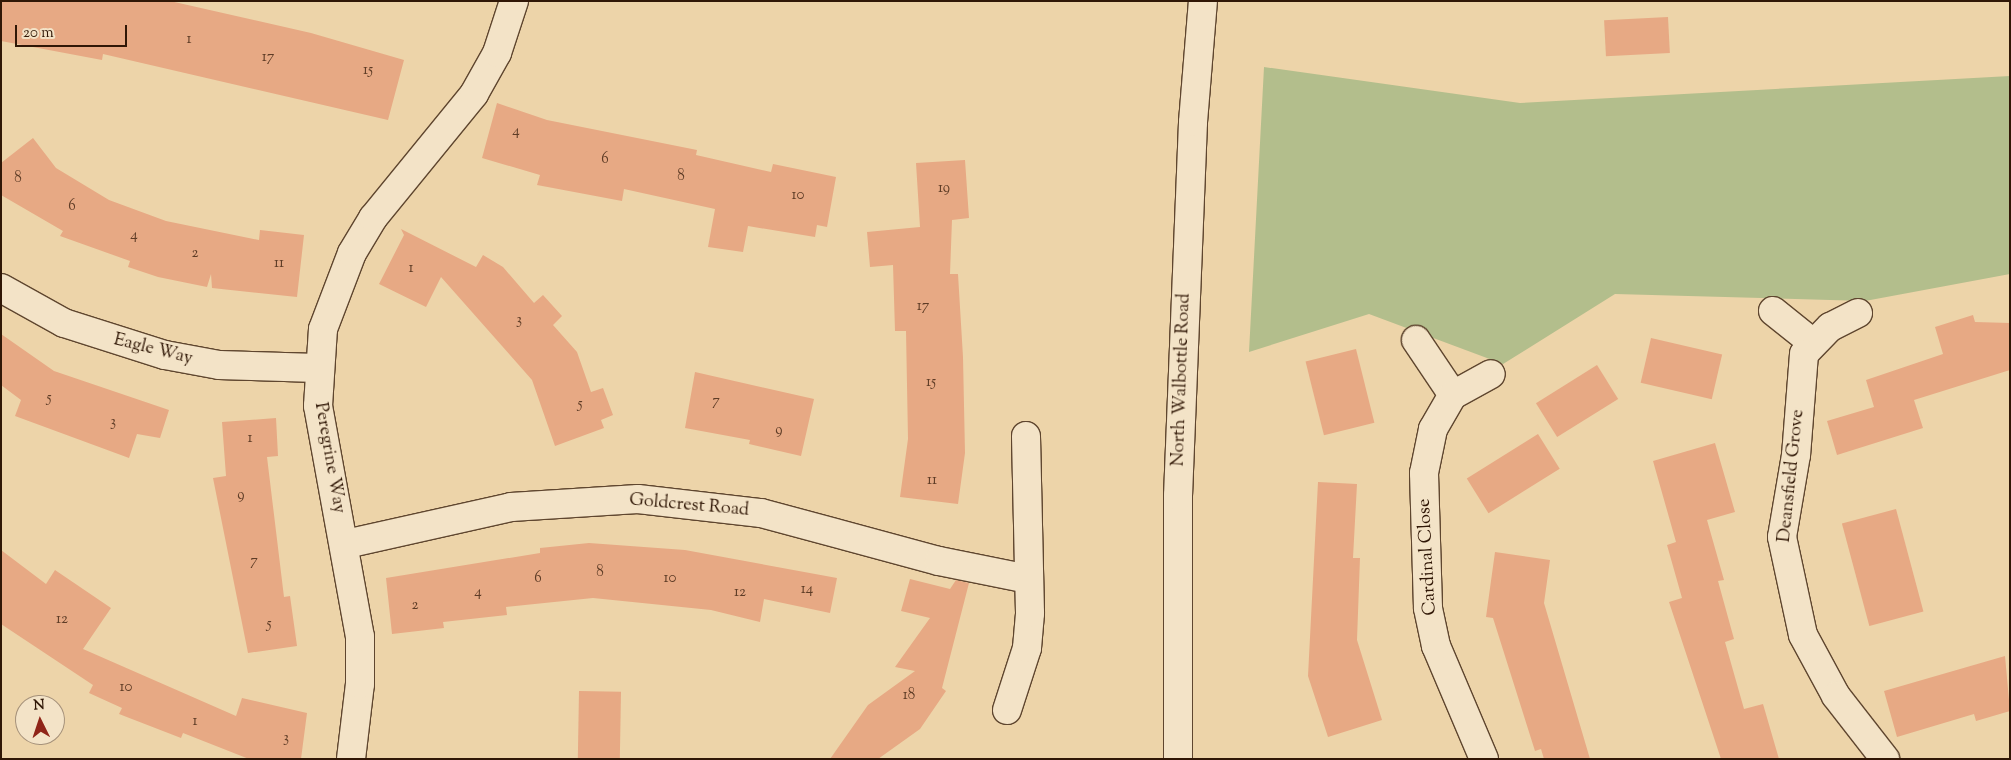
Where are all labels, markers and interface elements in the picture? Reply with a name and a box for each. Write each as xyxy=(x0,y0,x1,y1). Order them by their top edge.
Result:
scale bar xyxy=(18,15,130,47)
text: 20 m xyxy=(23,23,54,44)
house number: 1 xyxy=(186,31,192,49)
house number: 17 xyxy=(262,49,274,67)
house number: 15 xyxy=(363,62,373,80)
house number: 4 xyxy=(512,123,520,141)
house number: 6 xyxy=(601,151,609,169)
house number: 8 xyxy=(677,168,685,186)
house number: 8 xyxy=(14,170,22,188)
house number: 19 xyxy=(938,180,950,198)
house number: 10 xyxy=(792,187,804,205)
house number: 6 xyxy=(68,198,76,216)
house number: 4 xyxy=(130,227,138,245)
house number: 2 xyxy=(191,245,199,263)
house number: 11 xyxy=(274,255,284,273)
house number: 1 xyxy=(408,260,414,278)
street label: North Walbottle Road xyxy=(1168,293,1196,467)
house number: 17 xyxy=(917,298,929,316)
house number: 3 xyxy=(516,312,522,330)
street label: Eagle Way xyxy=(111,330,195,370)
house number: 15 xyxy=(926,374,936,392)
house number: 5 xyxy=(46,390,52,408)
house number: 7 xyxy=(712,393,720,411)
house number: 5 xyxy=(577,396,583,414)
street label: Peregrine Way xyxy=(309,401,349,515)
street label: Deansfield Grove xyxy=(1774,408,1810,544)
house number: 3 xyxy=(110,414,116,432)
house number: 9 xyxy=(775,422,783,440)
house number: 1 xyxy=(247,430,253,448)
house number: 11 xyxy=(927,472,937,490)
house number: 9 xyxy=(237,487,245,505)
street label: Goldcrest Road xyxy=(628,490,750,522)
street label: Cardinal Close xyxy=(1414,498,1442,616)
house number: 7 xyxy=(250,553,258,571)
house number: 8 xyxy=(596,564,604,582)
house number: 6 xyxy=(534,570,542,588)
house number: 10 xyxy=(664,570,676,588)
house number: 14 xyxy=(801,581,813,599)
house number: 4 xyxy=(474,584,482,602)
house number: 12 xyxy=(734,584,746,602)
house number: 2 xyxy=(411,597,419,615)
house number: 12 xyxy=(56,611,68,629)
house number: 5 xyxy=(266,616,272,634)
house number: 10 xyxy=(120,679,132,697)
house number: 18 xyxy=(903,687,915,705)
north arrow xyxy=(15,695,65,745)
text: N xyxy=(33,696,45,716)
house number: 1 xyxy=(192,713,198,731)
house number: 3 xyxy=(283,730,289,748)

